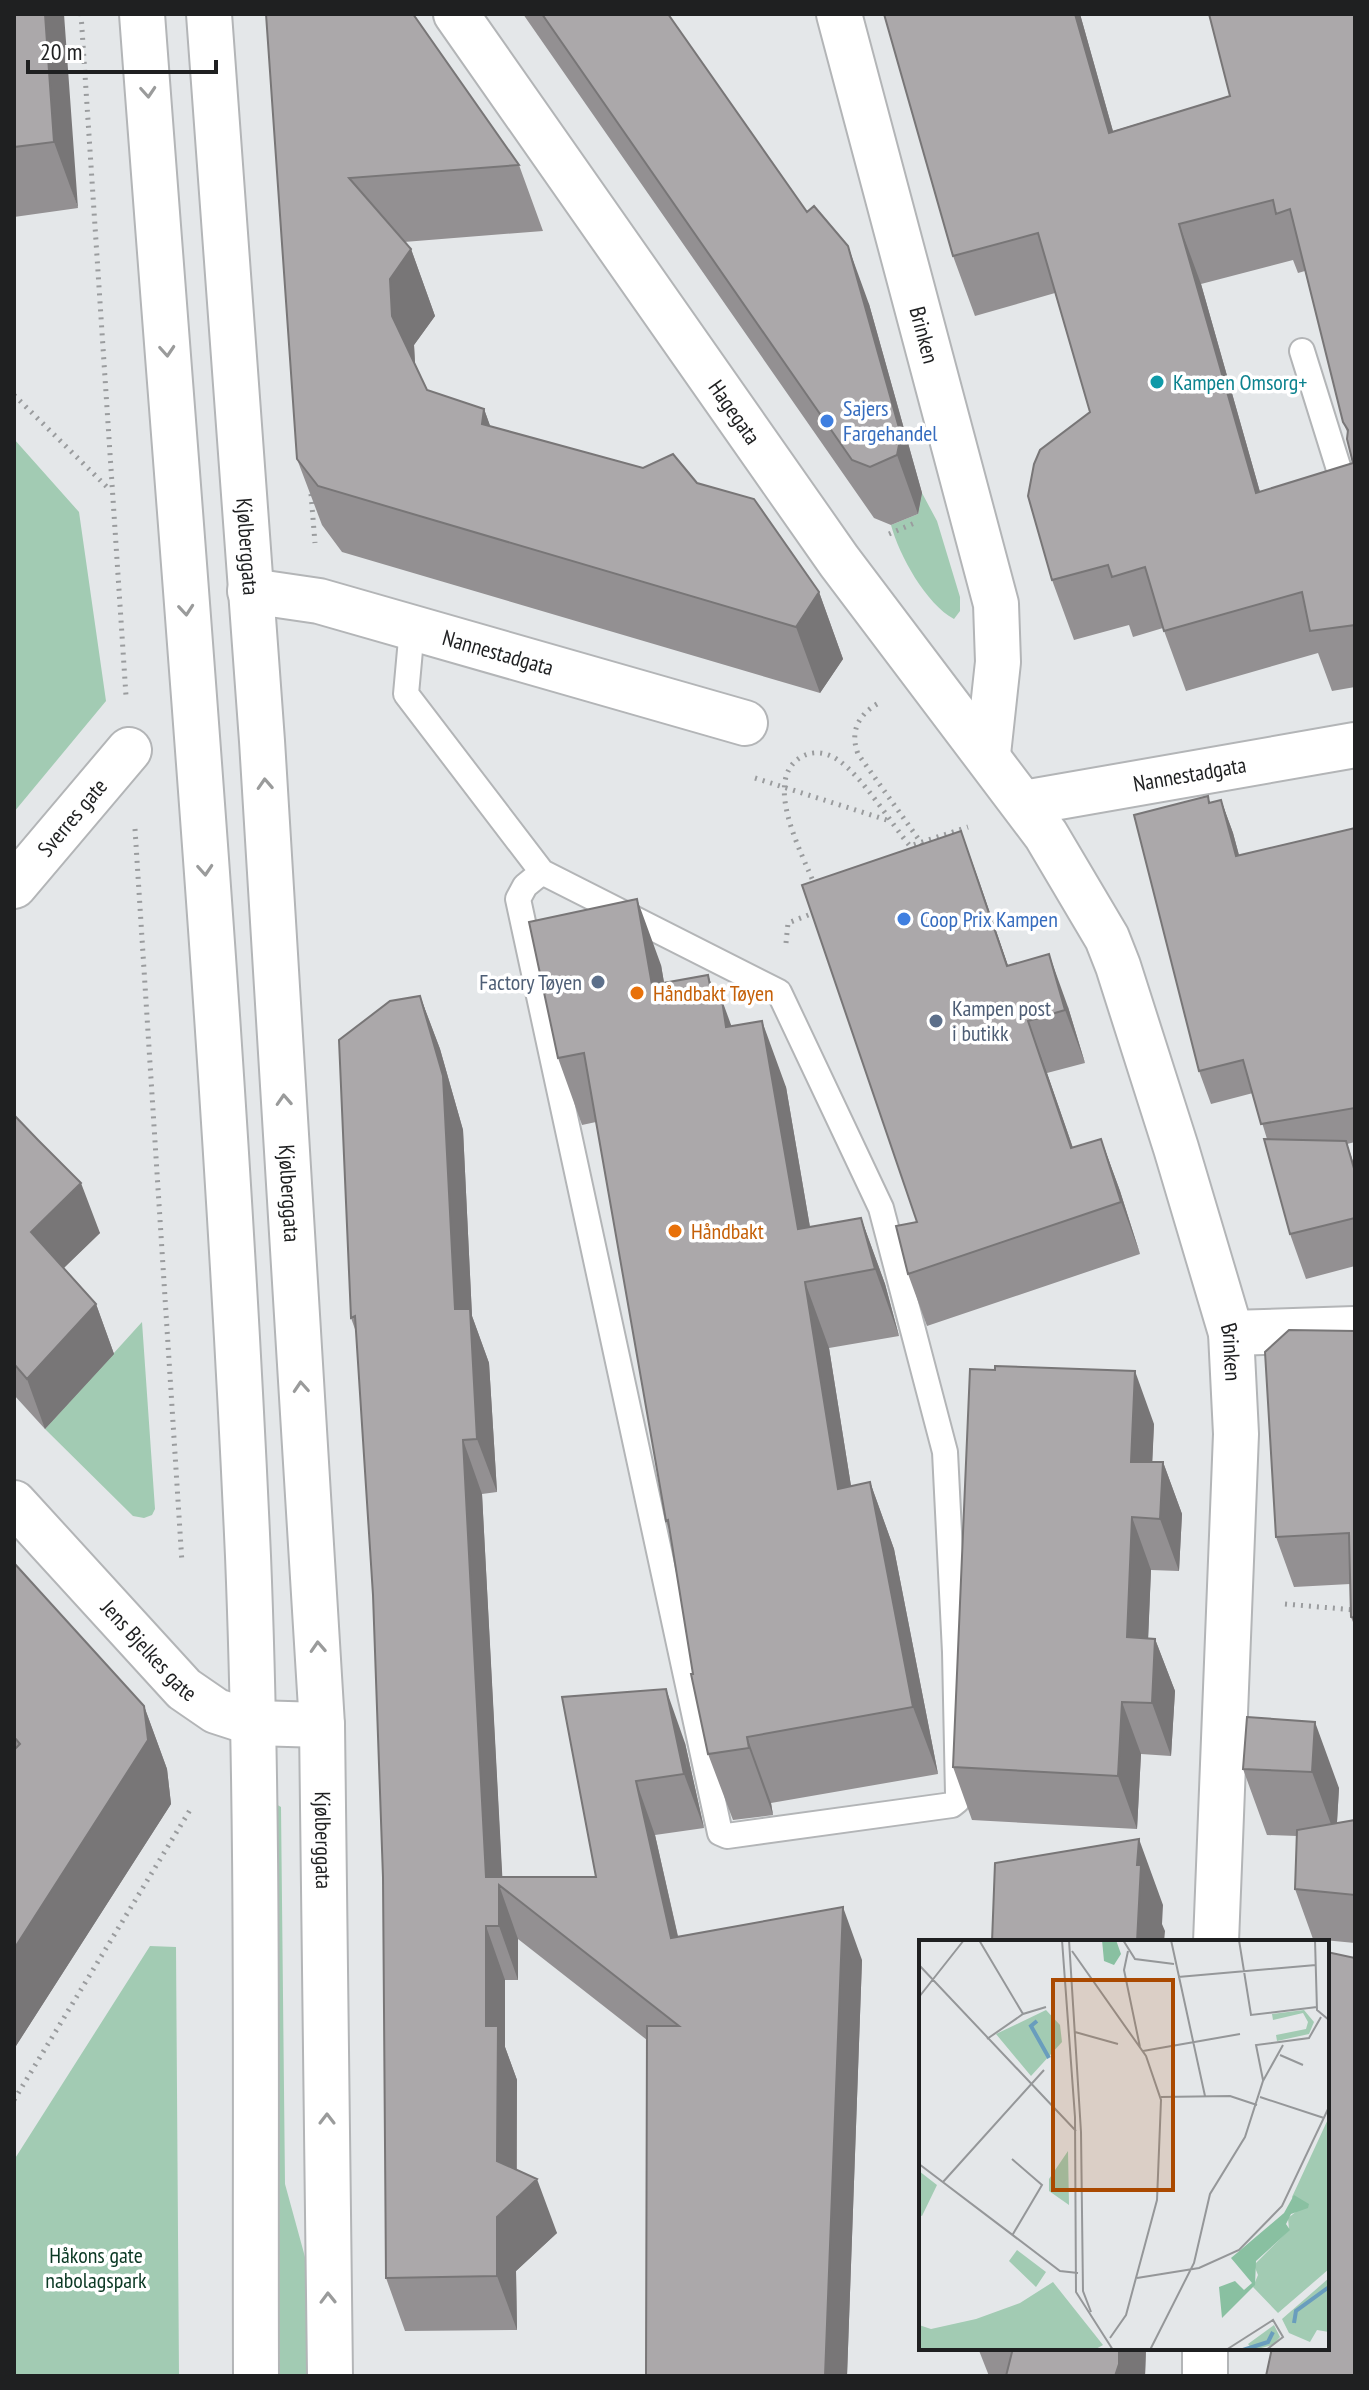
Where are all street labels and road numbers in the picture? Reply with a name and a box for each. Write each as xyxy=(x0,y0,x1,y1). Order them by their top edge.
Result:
street label: Brinken xyxy=(903,303,945,366)
street label: Hagegata xyxy=(703,374,767,450)
street label: Kjølberggata xyxy=(230,497,265,596)
street label: Nannestadgata xyxy=(439,623,557,681)
street label: Nannestadgata xyxy=(1131,750,1248,798)
street label: Sverres gate xyxy=(31,772,113,862)
street label: Kjølberggata xyxy=(273,1144,307,1243)
street label: Brinken xyxy=(1215,1319,1247,1382)
street label: Jens Bjelkes gate xyxy=(95,1593,202,1707)
street label: Kjølberggata xyxy=(309,1791,338,1889)

